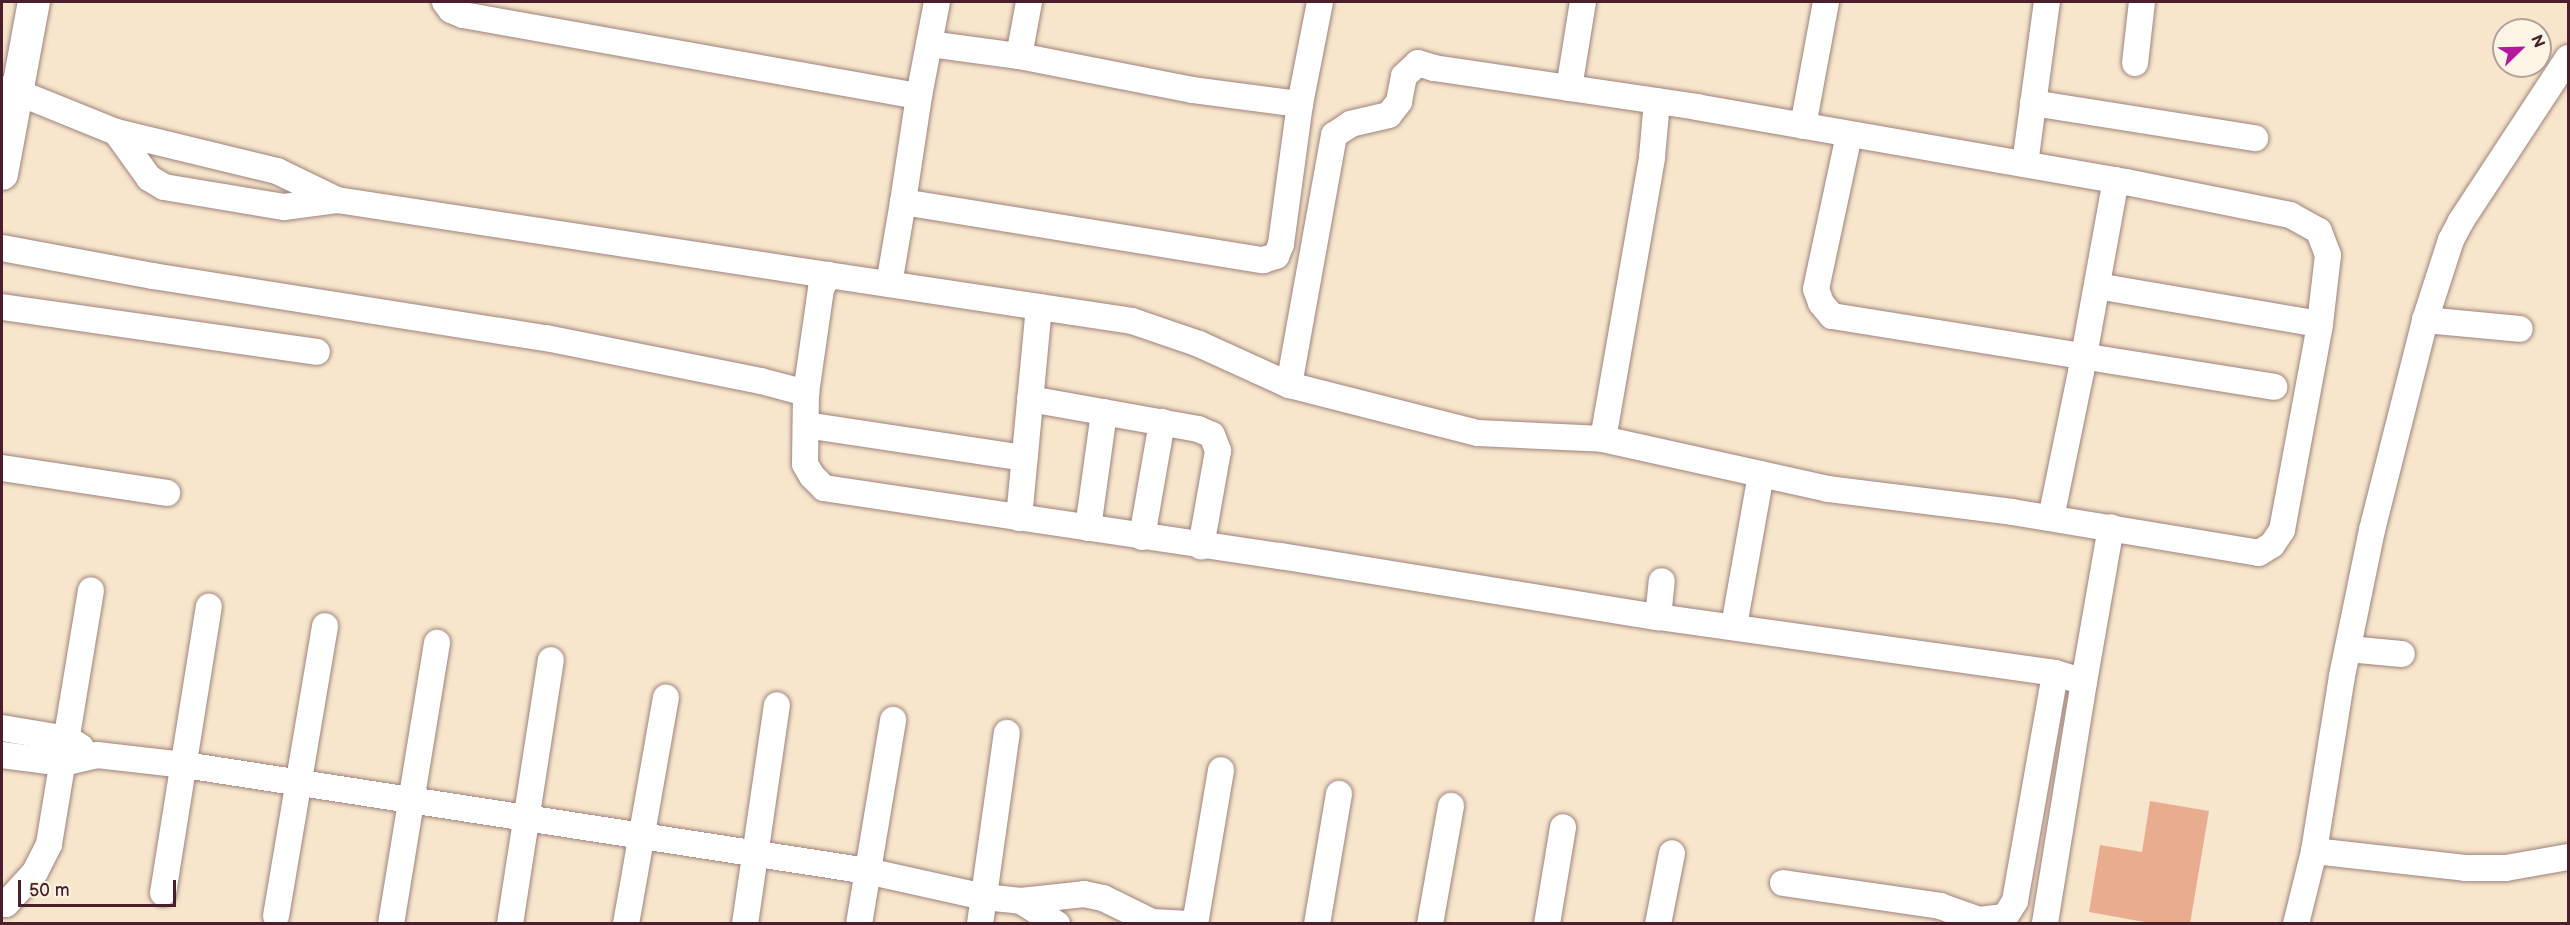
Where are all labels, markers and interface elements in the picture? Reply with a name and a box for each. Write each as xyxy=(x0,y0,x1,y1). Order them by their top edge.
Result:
north arrow xyxy=(2492,18,2552,78)
text: N xyxy=(2526,32,2548,51)
scale bar xyxy=(21,868,178,906)
text: 50 m xyxy=(29,880,70,901)

